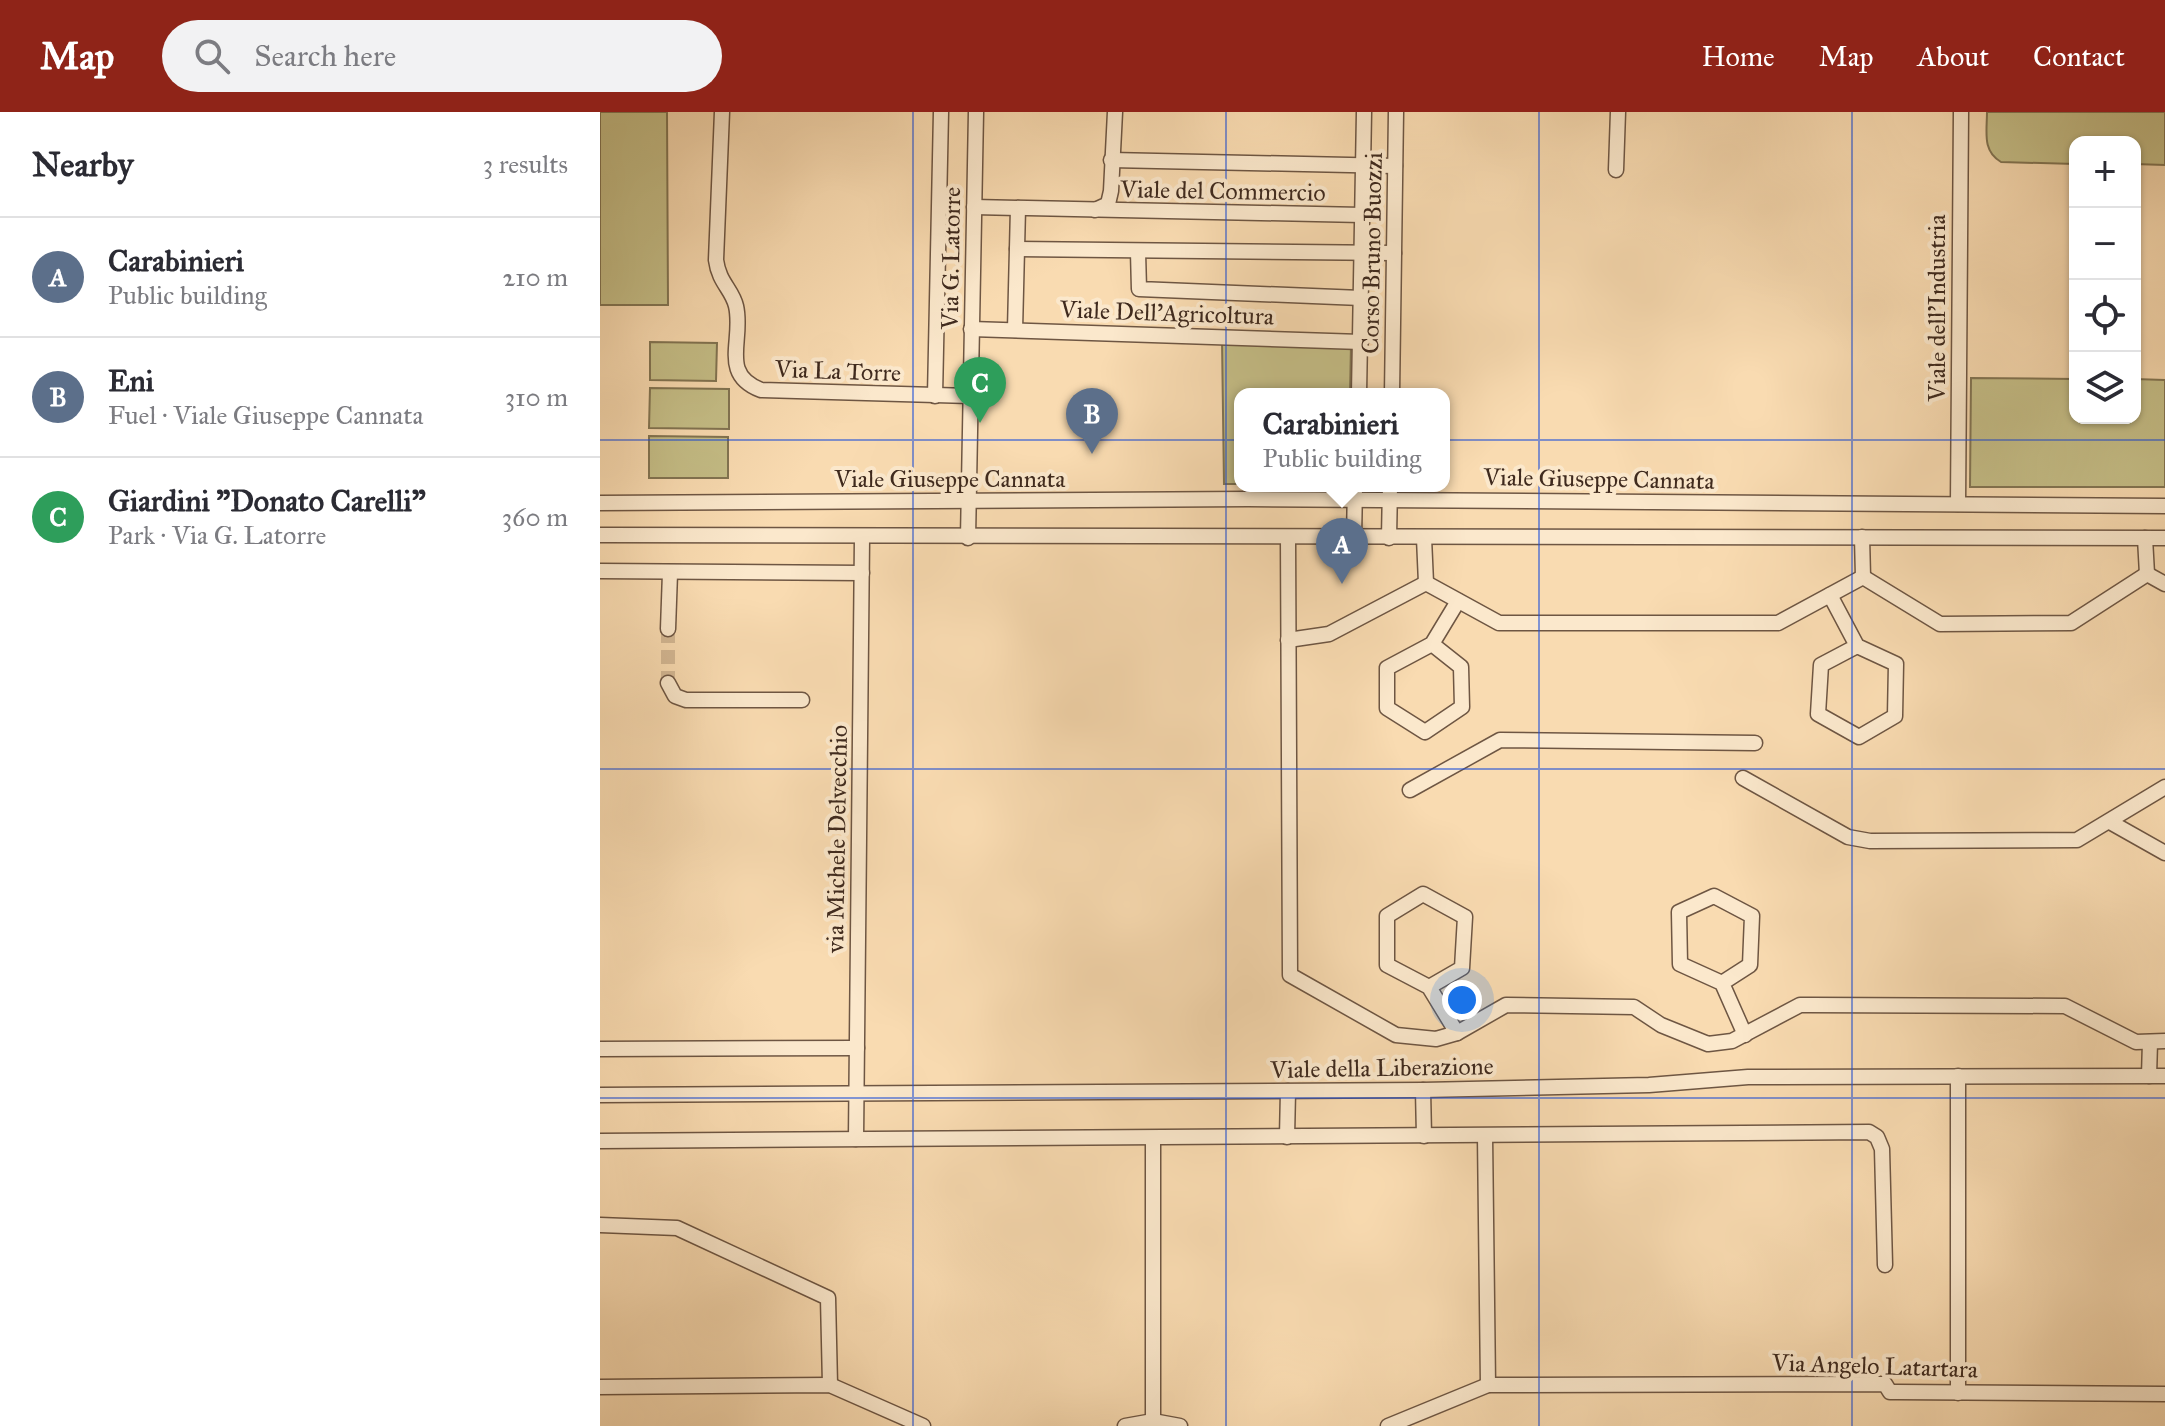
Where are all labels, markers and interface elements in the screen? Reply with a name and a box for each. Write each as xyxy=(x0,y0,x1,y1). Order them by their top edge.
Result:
search box xyxy=(162,20,722,92)
text: Map xyxy=(40,33,114,79)
icon: search xyxy=(190,34,234,78)
text: Search here xyxy=(254,38,396,74)
text: Home xyxy=(1702,39,1775,74)
text: Map xyxy=(1819,39,1873,74)
text: About xyxy=(1917,39,1989,74)
text: Contact xyxy=(2033,39,2125,74)
map controls xyxy=(2069,136,2141,424)
button: + xyxy=(2069,136,2141,208)
text: Nearby xyxy=(32,144,134,185)
text: 3 results xyxy=(483,148,568,180)
street label: Corso Bruno Buozzi xyxy=(1355,152,1389,354)
street label: Viale del Commercio xyxy=(1119,174,1326,208)
street label: Via G. Latorre xyxy=(935,186,967,331)
button: − xyxy=(2069,208,2141,280)
street label: Viale dell'Industria xyxy=(1922,214,1952,403)
text: Carabinieri xyxy=(108,243,244,279)
text: A xyxy=(49,261,67,293)
text: 210 m xyxy=(502,261,568,293)
text: Public building xyxy=(108,279,267,311)
button: locate xyxy=(2069,280,2141,352)
street label: Viale Dell'Agricoltura xyxy=(1059,294,1275,332)
button: layers xyxy=(2069,352,2141,424)
street label: Via La Torre xyxy=(773,354,902,388)
pin: C xyxy=(954,357,1006,423)
text: Eni xyxy=(108,363,154,399)
text: B xyxy=(49,381,67,413)
text: 310 m xyxy=(505,381,568,413)
pin: B xyxy=(1066,388,1118,454)
popup xyxy=(1234,388,1450,492)
text: Fuel · Viale Giuseppe Cannata xyxy=(108,399,423,431)
text: Carabinieri xyxy=(1263,406,1399,442)
text: Public building xyxy=(1263,442,1421,474)
street label: Viale Giuseppe Cannata xyxy=(1482,462,1716,496)
street label: Viale Giuseppe Cannata xyxy=(834,464,1066,494)
text: Giardini "Donato Carelli" xyxy=(108,483,426,519)
text: C xyxy=(49,501,67,533)
text: 360 m xyxy=(502,501,568,533)
pin: A xyxy=(1316,518,1368,584)
text: Park · Via G. Latorre xyxy=(108,519,326,551)
street label: via Michele Delvecchio xyxy=(820,725,854,954)
your location xyxy=(1442,980,1482,1020)
street label: Viale della Liberazione xyxy=(1269,1051,1494,1085)
street label: Via Angelo Latartara xyxy=(1771,1347,1979,1385)

